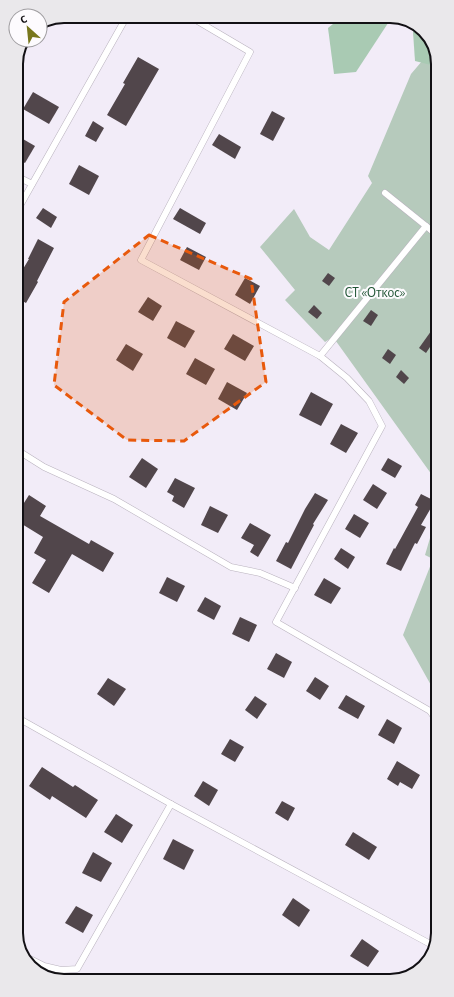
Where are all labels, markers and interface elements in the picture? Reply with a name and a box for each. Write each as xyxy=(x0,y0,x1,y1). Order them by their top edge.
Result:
north arrow xyxy=(8,8,48,48)
text: С xyxy=(18,13,29,26)
park label: СТ «Откос» xyxy=(345,286,405,300)

